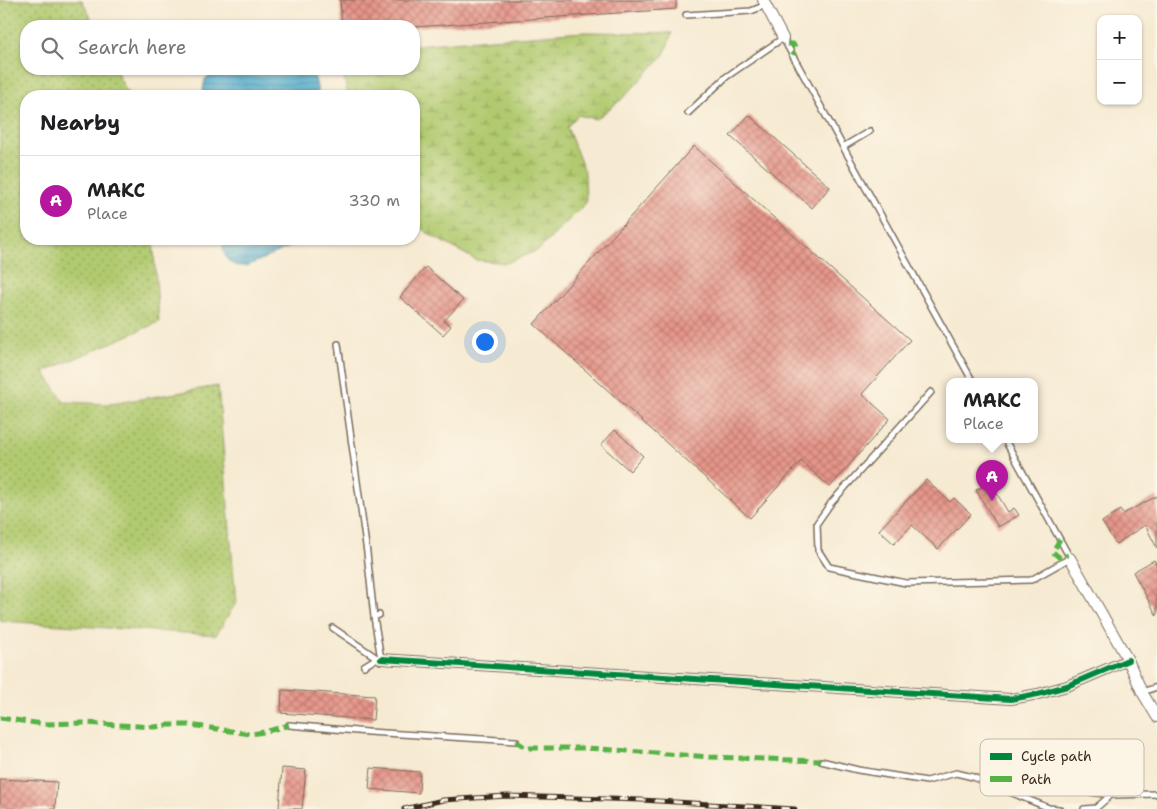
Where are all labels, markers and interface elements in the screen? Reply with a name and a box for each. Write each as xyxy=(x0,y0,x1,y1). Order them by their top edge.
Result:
map controls xyxy=(1097,15,1142,105)
button: + xyxy=(1097,15,1142,60)
search box xyxy=(20,20,420,75)
icon: search xyxy=(38,34,66,62)
text: Search here xyxy=(78,35,187,60)
button: − xyxy=(1097,60,1142,105)
text: Nearby xyxy=(40,109,120,137)
text: МАКС xyxy=(87,178,145,203)
text: A xyxy=(50,190,62,211)
text: 330 m xyxy=(348,190,400,211)
text: Place xyxy=(87,203,128,224)
your location xyxy=(472,329,498,355)
popup xyxy=(946,378,1038,443)
text: МАКС xyxy=(963,388,1021,413)
text: Place xyxy=(963,413,1004,434)
pin: A xyxy=(976,460,1008,501)
legend xyxy=(980,739,1144,796)
text: Cycle path xyxy=(1021,747,1092,765)
text: Path xyxy=(1021,770,1052,788)

